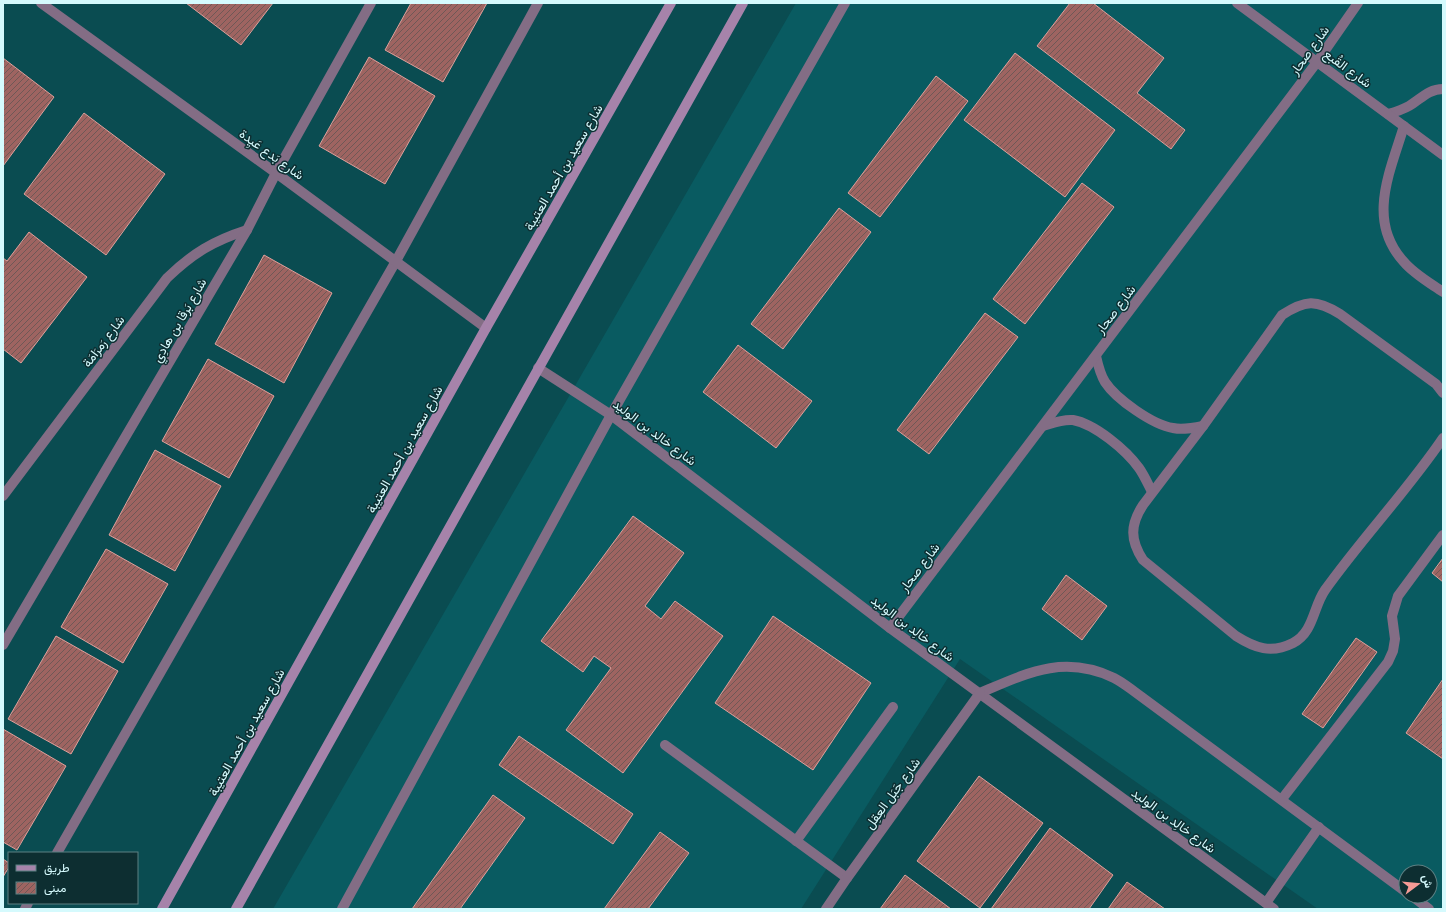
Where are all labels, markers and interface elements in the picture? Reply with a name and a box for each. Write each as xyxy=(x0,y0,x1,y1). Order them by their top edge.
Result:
street label: شارع صحار xyxy=(1285,22,1334,80)
street label: شارع القُبع xyxy=(1320,45,1375,92)
street label: شارع سعيد بن أحمد العتيبة xyxy=(520,101,607,234)
street label: شارع بَدع عَيِدة xyxy=(235,125,307,185)
street label: شارع بَرقا بن هادِي xyxy=(148,275,212,366)
street label: شارع صحار xyxy=(1091,281,1140,339)
street label: شارع رَمرَامَة xyxy=(78,312,129,371)
street label: شارع سعيد بن أحمد العتيبة xyxy=(362,383,447,516)
street label: شارع خالِد بن الوليد xyxy=(609,396,700,470)
street label: شارع صحار xyxy=(895,539,944,597)
street label: شارع خالِد بن الوليد xyxy=(867,592,958,666)
street label: شارع سعيد بن أحمد العتيبة xyxy=(204,666,289,799)
street label: شارع جَبَل العِقِل xyxy=(861,754,925,833)
street label: شارع خالِد بن الوليد xyxy=(1128,784,1219,857)
legend xyxy=(8,852,138,904)
text: طريق xyxy=(44,860,70,876)
north arrow xyxy=(1398,864,1438,904)
text: ش xyxy=(1419,873,1436,890)
text: مبنى xyxy=(44,880,66,896)

